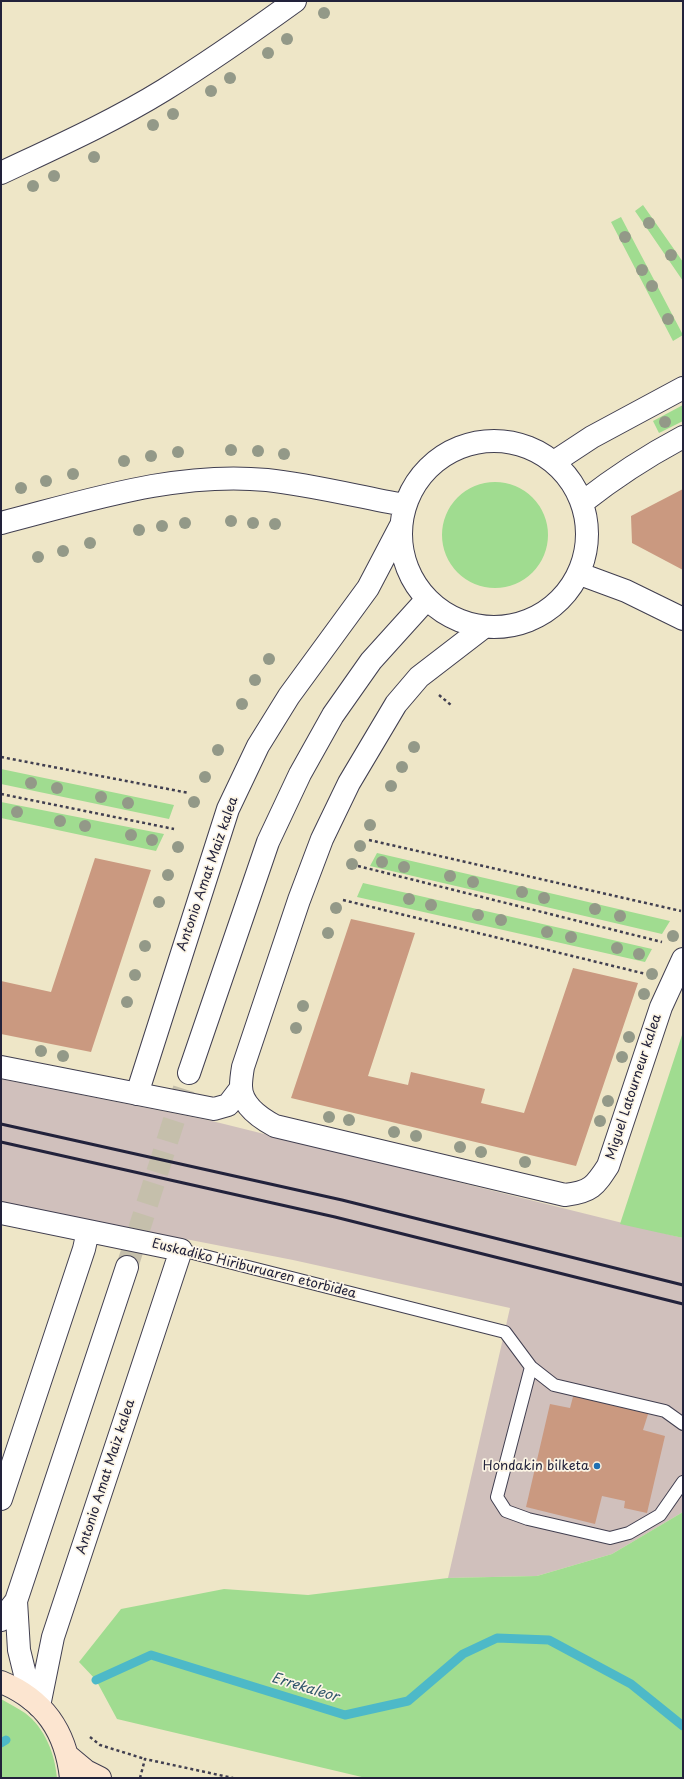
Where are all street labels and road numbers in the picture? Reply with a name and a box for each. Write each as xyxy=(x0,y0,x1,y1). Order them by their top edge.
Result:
street label: Antonio Amat Maiz kalea xyxy=(174,795,242,953)
street label: Miguel Latourneur kalea xyxy=(603,1012,665,1162)
street label: Euskadiko Hiriburuaren etorbidea xyxy=(150,1236,358,1302)
street label: Antonio Amat Maiz kalea xyxy=(74,1398,138,1556)

